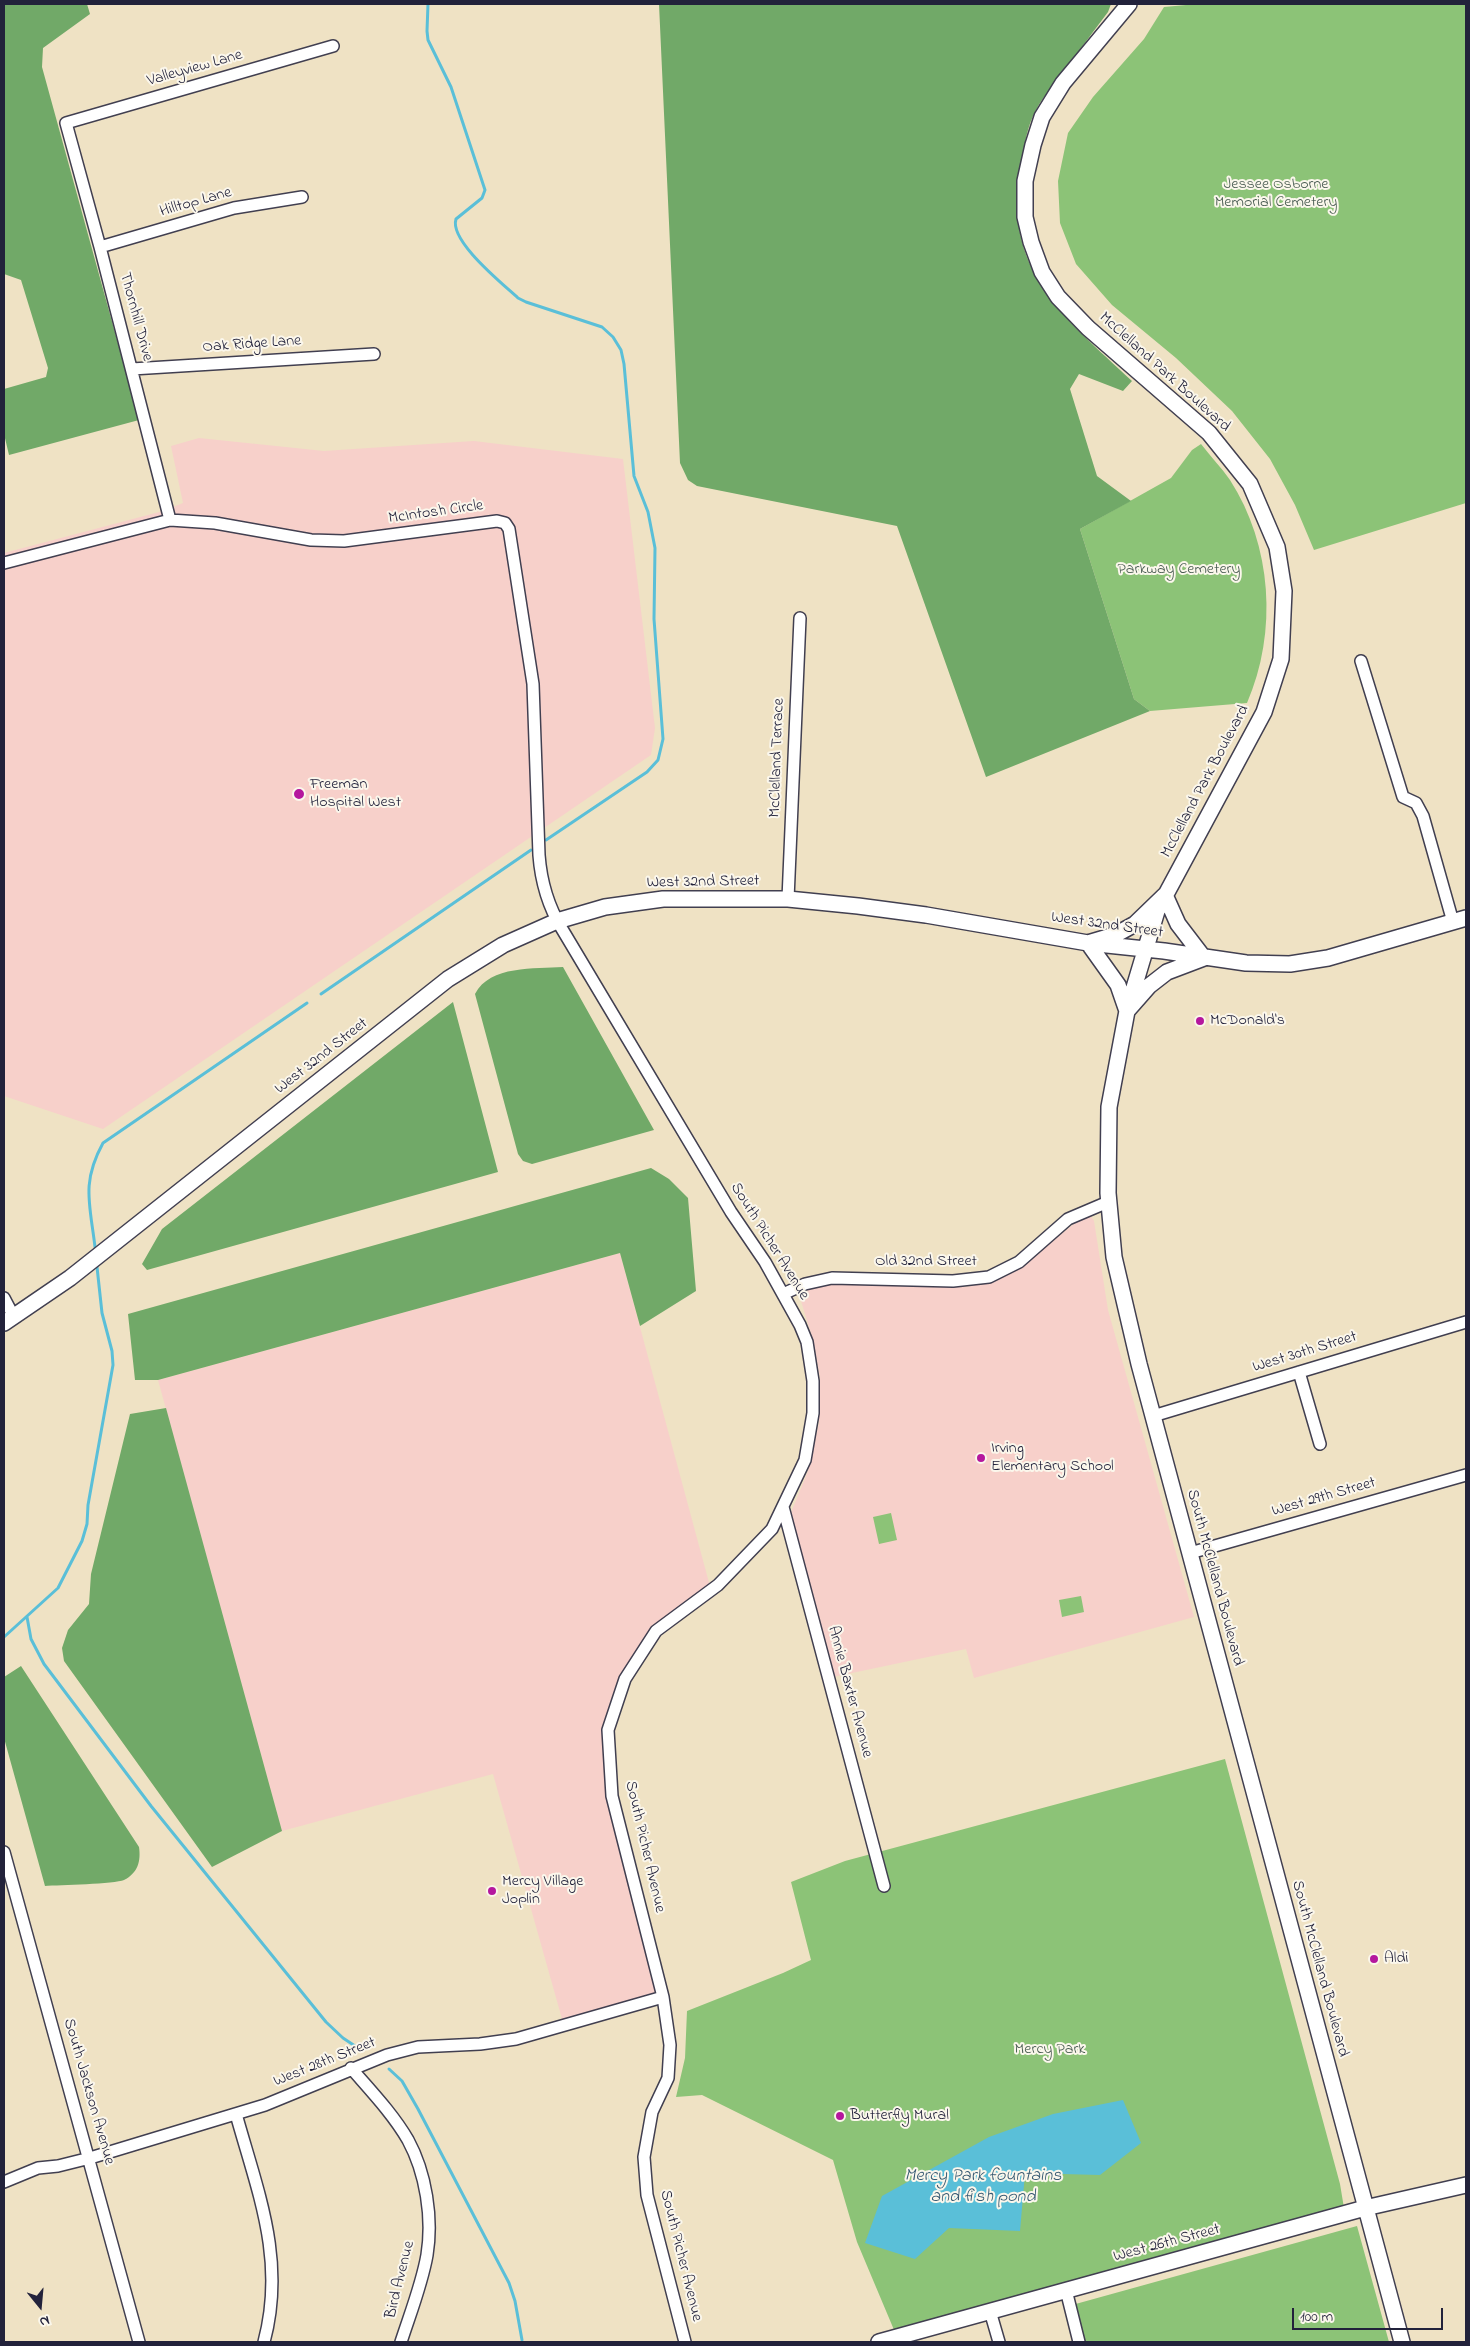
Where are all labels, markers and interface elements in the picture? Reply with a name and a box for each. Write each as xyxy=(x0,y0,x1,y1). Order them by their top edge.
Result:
street label: Valleyview Lane xyxy=(145,46,245,92)
park label: Jessee Osborne Memorial Cemetery xyxy=(1215,175,1337,213)
street label: Hilltop Lane xyxy=(158,184,234,222)
street label: Thornhill Drive xyxy=(114,270,156,364)
street label: McClelland Park Boulevard xyxy=(1094,309,1234,437)
street label: Oak Ridge Lane xyxy=(202,332,302,358)
street label: McIntosh Circle xyxy=(387,497,485,529)
park label: Parkway Cemetery xyxy=(1118,560,1240,580)
street label: McClelland Terrace xyxy=(766,698,790,818)
street label: McClelland Park Boulevard xyxy=(1158,702,1254,862)
place label: Freeman Hospital West xyxy=(310,775,401,813)
marker: Freeman Hospital West xyxy=(292,787,306,801)
street label: West 32nd Street xyxy=(646,872,760,894)
street label: West 32nd Street xyxy=(1050,909,1164,943)
place label: McDonald's xyxy=(1210,1011,1285,1031)
street label: West 32nd Street xyxy=(272,1015,372,1099)
marker: McDonald's xyxy=(1194,1015,1206,1027)
street label: South Picher Avenue xyxy=(725,1180,813,1304)
street label: Old 32nd Street xyxy=(875,1252,977,1272)
street label: West 30th Street xyxy=(1251,1328,1359,1378)
place label: Irving Elementary School xyxy=(991,1439,1114,1477)
marker: Irving Elementary School xyxy=(975,1452,987,1464)
street label: West 29th Street xyxy=(1270,1474,1378,1522)
street label: South McClelland Boulevard xyxy=(1181,1488,1247,1668)
street label: Annie Baxter Avenue xyxy=(822,1624,876,1760)
street label: South Picher Avenue xyxy=(620,1779,668,1915)
place label: Mercy Village Joplin xyxy=(502,1872,583,1910)
street label: South McClelland Boulevard xyxy=(1286,1879,1352,2059)
marker: Mercy Village Joplin xyxy=(486,1885,498,1897)
place label: Aldi xyxy=(1384,1949,1408,1969)
marker: Aldi xyxy=(1368,1953,1380,1965)
street label: South Jackson Avenue xyxy=(58,2017,118,2167)
street label: West 28th Street xyxy=(271,2034,379,2092)
park label: Mercy Park xyxy=(1015,2040,1085,2060)
place label: Butterfly Mural xyxy=(850,2106,949,2126)
marker: Butterfly Mural xyxy=(834,2110,846,2122)
water label: Mercy Park fountains and fish pond xyxy=(905,2166,1061,2208)
street label: South Picher Avenue xyxy=(654,2188,706,2324)
street label: West 26th Street xyxy=(1112,2221,1222,2267)
street label: Bird Avenue xyxy=(382,2239,420,2321)
north arrow xyxy=(15,2281,65,2331)
scale bar xyxy=(1295,2298,1446,2330)
text: 100 m xyxy=(1300,2306,1333,2328)
text: N xyxy=(37,2309,52,2332)

